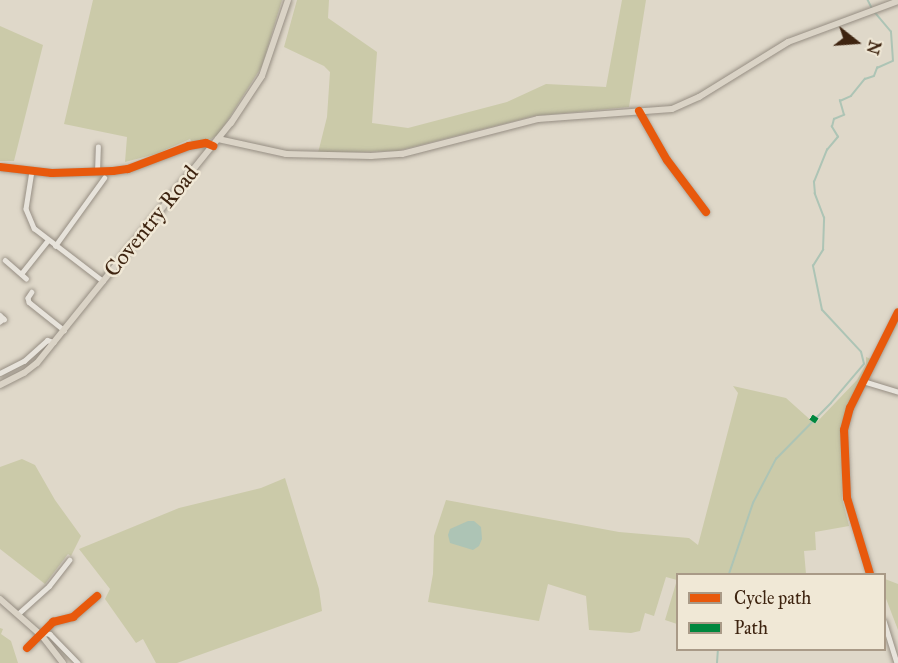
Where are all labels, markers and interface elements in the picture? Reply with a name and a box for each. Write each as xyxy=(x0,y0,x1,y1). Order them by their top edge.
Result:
north arrow xyxy=(826,12,886,72)
text: N xyxy=(863,38,885,57)
street label: Coventry Road xyxy=(98,160,204,282)
legend xyxy=(676,573,886,651)
text: Cycle path xyxy=(734,587,811,609)
text: Path xyxy=(734,617,768,639)

